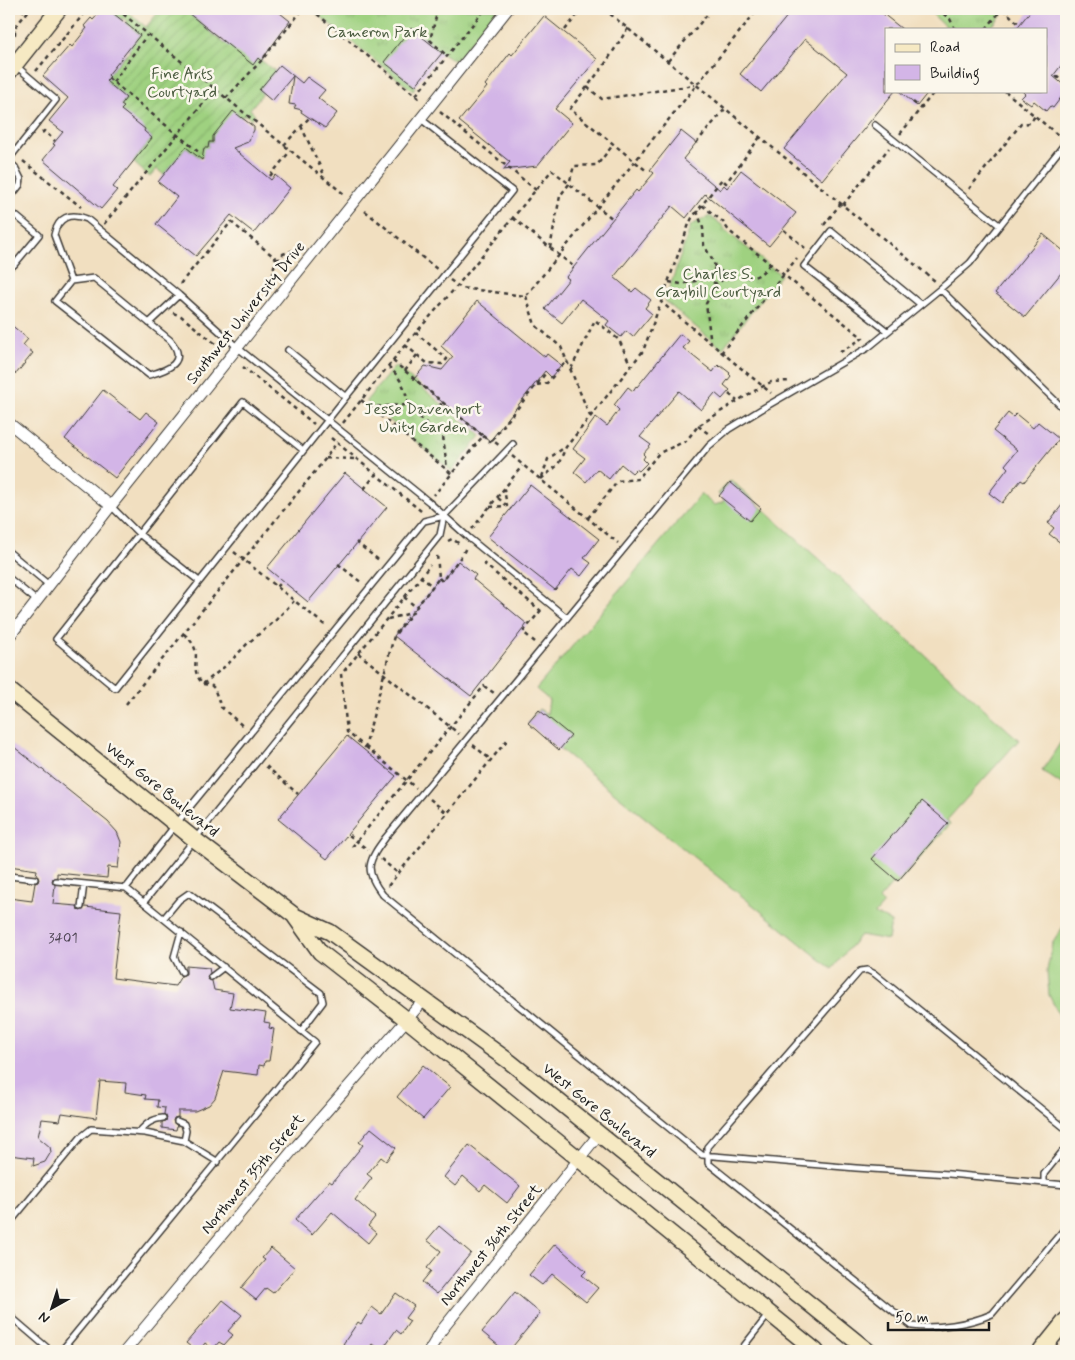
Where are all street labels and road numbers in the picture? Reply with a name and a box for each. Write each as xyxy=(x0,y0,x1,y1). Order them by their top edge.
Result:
street label: Southwest University Drive xyxy=(182,237,310,389)
street label: West Gore Boulevard xyxy=(101,738,223,842)
street label: West Gore Boulevard xyxy=(538,1059,660,1163)
street label: Northwest 35th Street xyxy=(196,1109,310,1239)
street label: Northwest 36th Street xyxy=(435,1179,547,1310)

